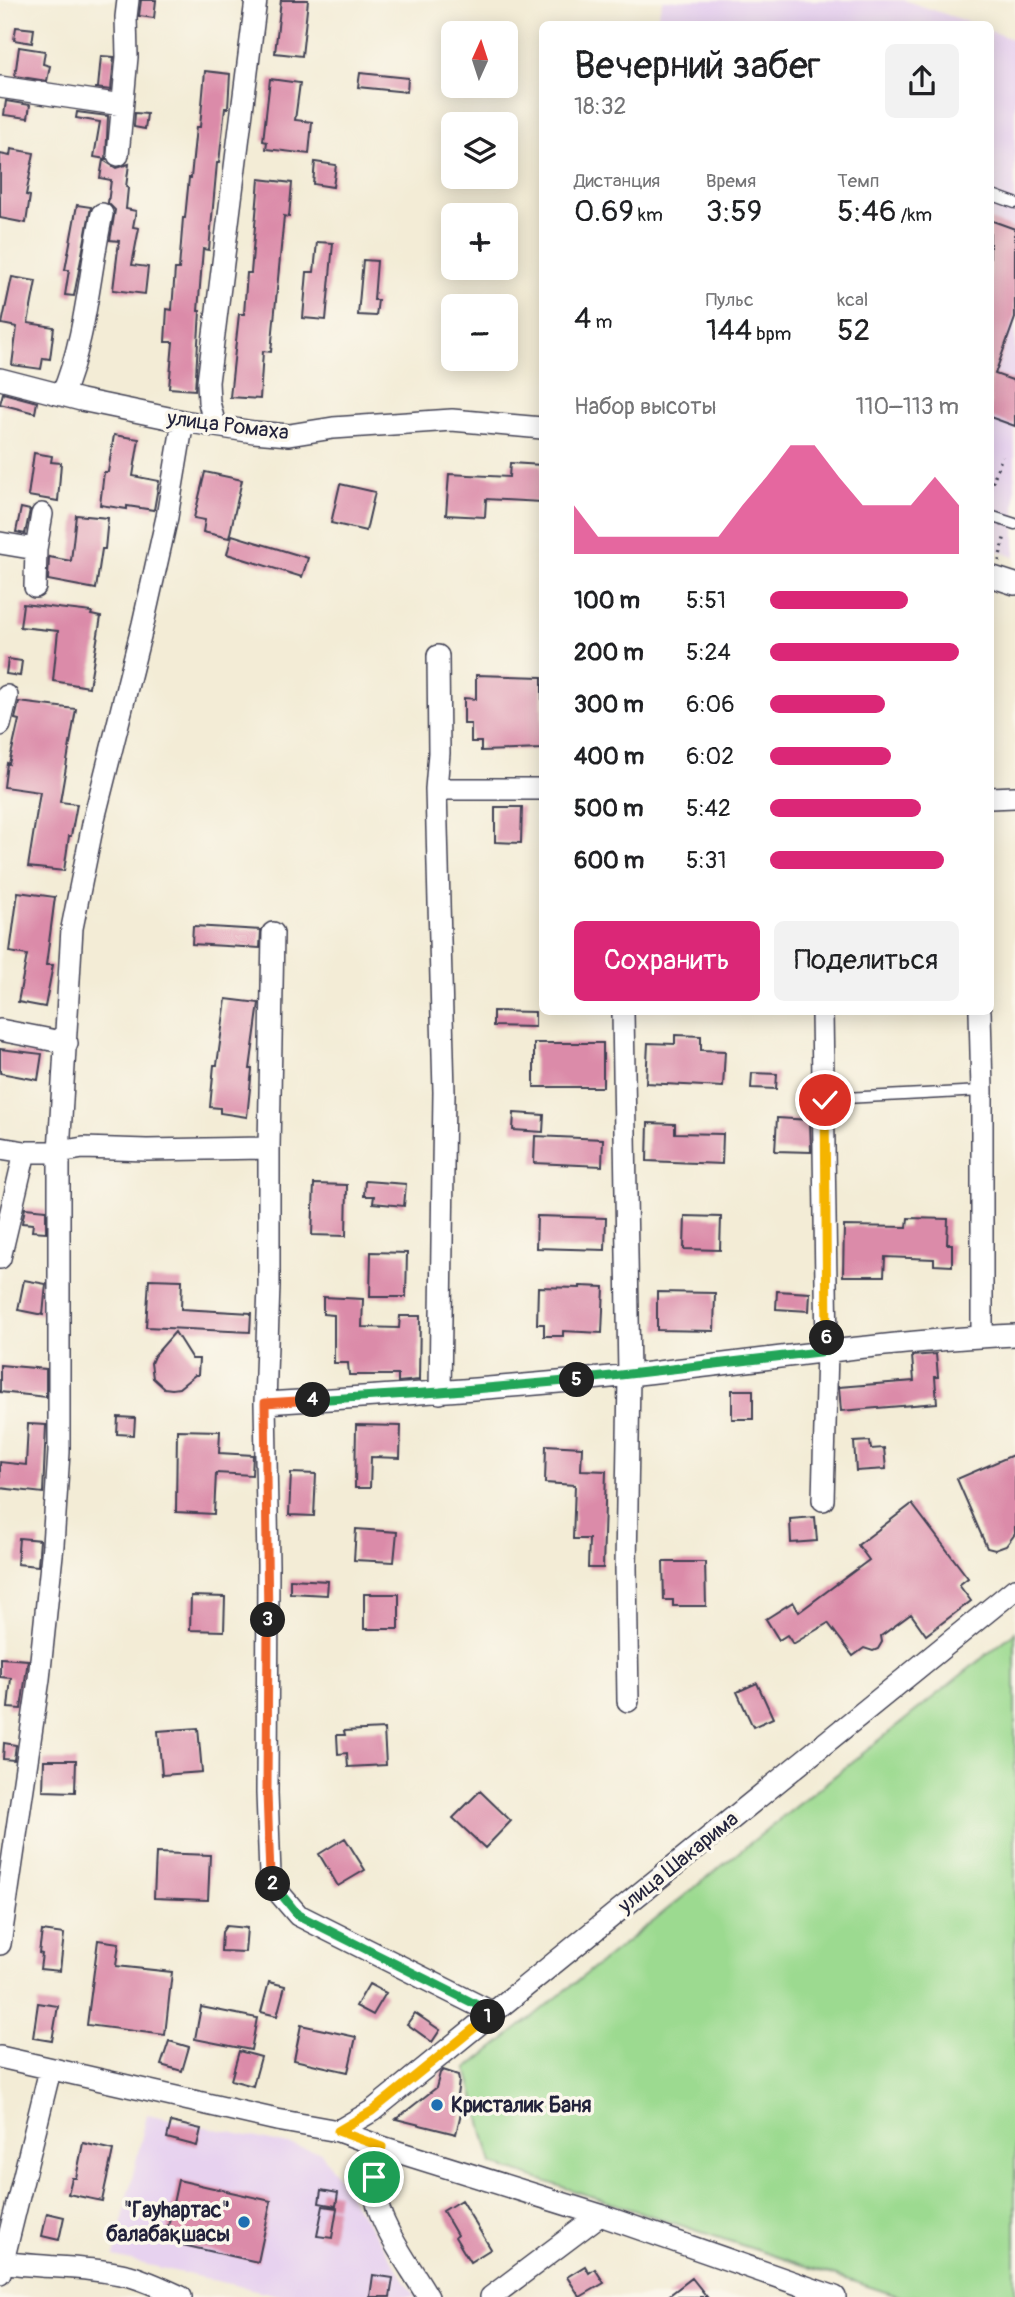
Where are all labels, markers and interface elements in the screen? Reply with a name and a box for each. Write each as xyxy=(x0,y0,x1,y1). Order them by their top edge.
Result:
north arrow xyxy=(441,21,518,98)
map controls xyxy=(441,21,518,371)
text: Вечерний забег xyxy=(574,42,821,90)
button: share xyxy=(885,44,959,118)
text: 18:32 xyxy=(574,92,626,121)
button: layers xyxy=(441,112,518,189)
text: Дистанция xyxy=(574,169,660,193)
text: Время xyxy=(706,169,756,193)
text: Темп xyxy=(837,169,879,193)
text: 0.69 xyxy=(574,193,634,230)
text: 3:59 xyxy=(706,193,762,230)
text: 5:46 xyxy=(837,193,896,230)
button: + xyxy=(441,203,518,280)
text: km xyxy=(634,203,663,227)
text: /km xyxy=(896,203,932,227)
text: Пульс xyxy=(706,288,754,312)
text: kcal xyxy=(837,288,868,312)
button: − xyxy=(441,294,518,371)
text: 4 xyxy=(574,300,591,337)
text: m xyxy=(591,310,612,334)
text: 144 xyxy=(706,312,752,349)
text: 52 xyxy=(837,312,870,349)
text: bpm xyxy=(752,322,791,346)
text: Набор высоты xyxy=(574,392,716,421)
text: 110–113 m xyxy=(856,392,959,421)
street label: улица Ромаха xyxy=(165,405,290,446)
text: 100 m xyxy=(574,586,640,615)
text: 5:51 xyxy=(686,586,726,615)
text: 200 m xyxy=(574,638,644,667)
text: 5:24 xyxy=(686,638,731,667)
text: 300 m xyxy=(574,690,644,719)
text: 6:06 xyxy=(686,690,735,719)
text: 400 m xyxy=(574,742,644,771)
text: 6:02 xyxy=(686,742,734,771)
text: 500 m xyxy=(574,794,643,823)
text: 5:42 xyxy=(686,794,731,823)
text: 600 m xyxy=(574,846,644,875)
text: 5:31 xyxy=(686,846,726,875)
button: Сохранить xyxy=(574,921,760,1001)
button: Поделиться xyxy=(774,921,959,1001)
pin xyxy=(795,1070,855,1130)
icon: check xyxy=(806,1081,844,1119)
pin: 6 xyxy=(810,1320,844,1356)
text: 6 xyxy=(821,1325,832,1349)
pin: 5 xyxy=(560,1362,594,1398)
text: 5 xyxy=(571,1367,582,1391)
pin: 4 xyxy=(296,1382,330,1418)
text: 4 xyxy=(307,1387,318,1411)
pin: 3 xyxy=(250,1602,286,1638)
text: 3 xyxy=(262,1607,273,1631)
street label: улица Шакарима xyxy=(612,1806,744,1920)
pin: 2 xyxy=(256,1867,290,1902)
text: 2 xyxy=(267,1871,278,1895)
pin: 1 xyxy=(470,2000,505,2035)
text: 1 xyxy=(484,2004,491,2028)
place label: Кристалик Баня xyxy=(451,2092,591,2119)
marker: Кристалик Баня xyxy=(429,2097,445,2113)
pin xyxy=(344,2147,404,2207)
icon: arrive xyxy=(355,2158,393,2196)
place label: "Гауһартас" балабақшасы xyxy=(106,2197,230,2248)
marker: "Гауһартас" балабақшасы xyxy=(236,2214,252,2230)

